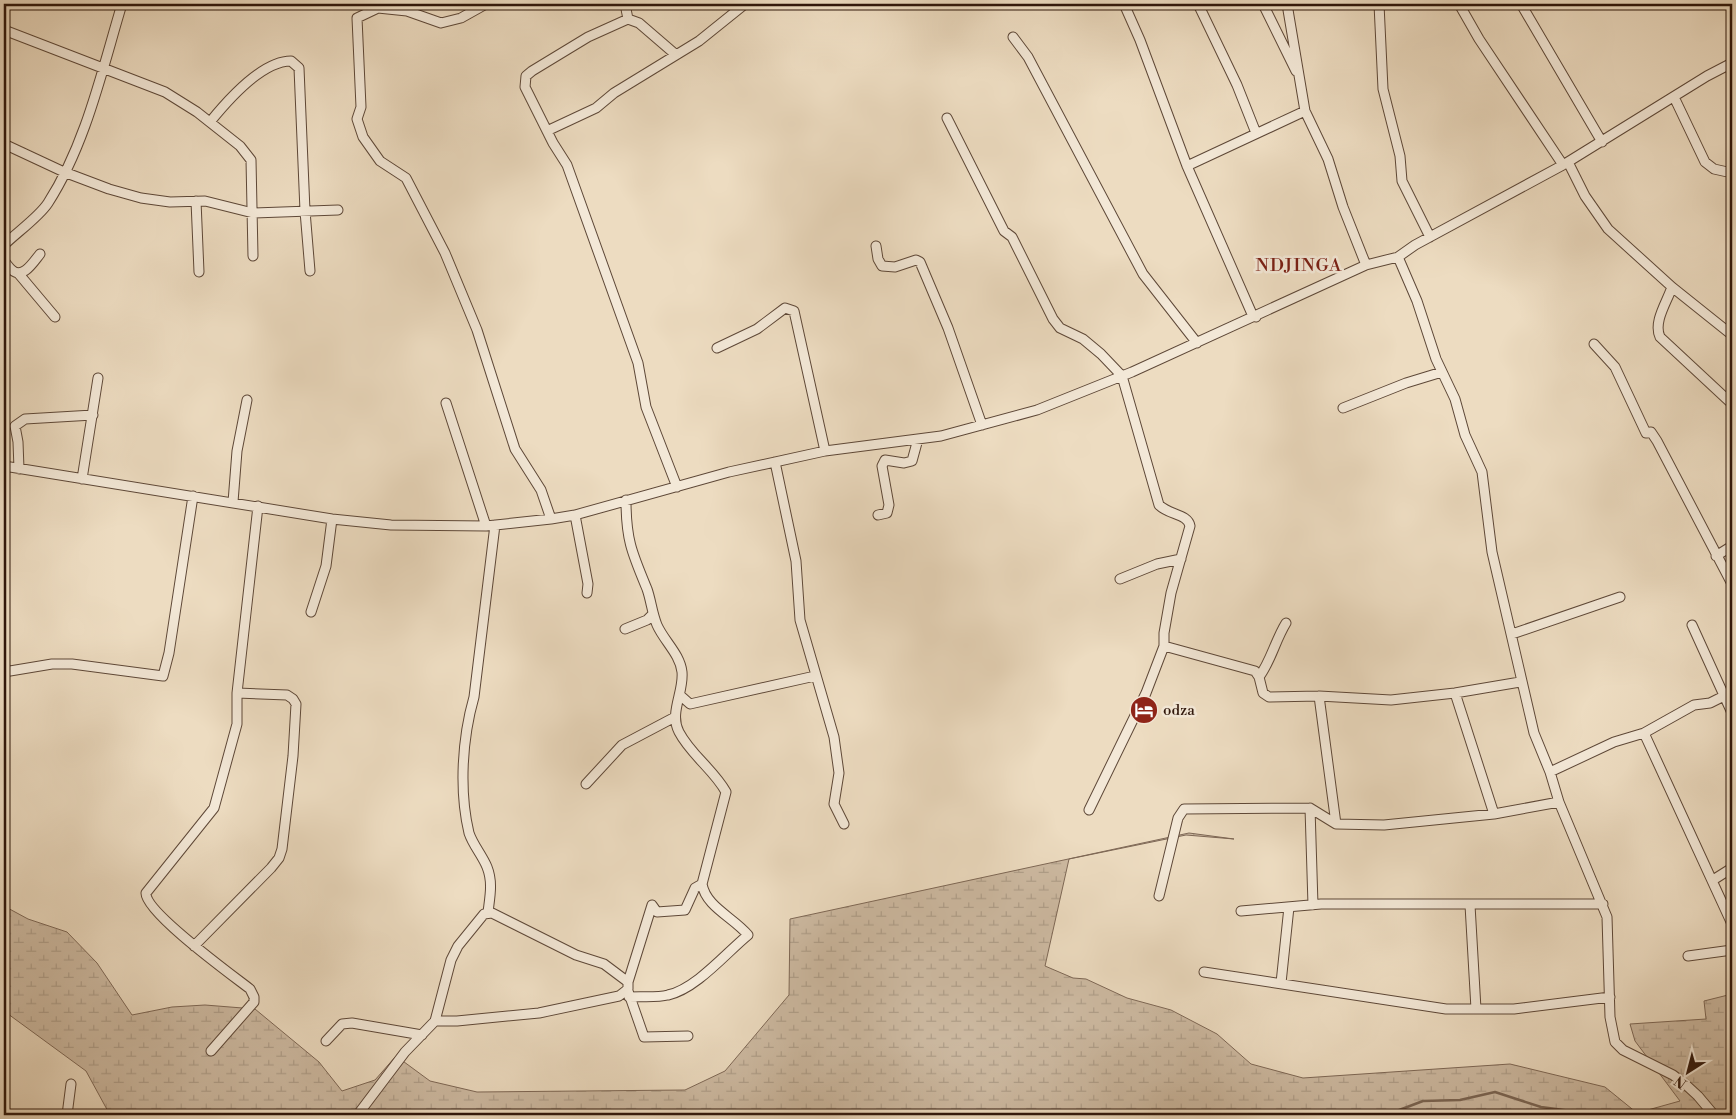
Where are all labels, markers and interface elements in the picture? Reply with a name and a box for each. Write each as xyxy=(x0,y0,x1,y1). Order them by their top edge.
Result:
district label: NDJINGA xyxy=(1256,254,1342,277)
hotel icon: odza xyxy=(1129,695,1159,725)
place label: odza xyxy=(1163,701,1195,720)
north arrow xyxy=(1664,1046,1714,1096)
text: N xyxy=(1671,1071,1691,1092)

